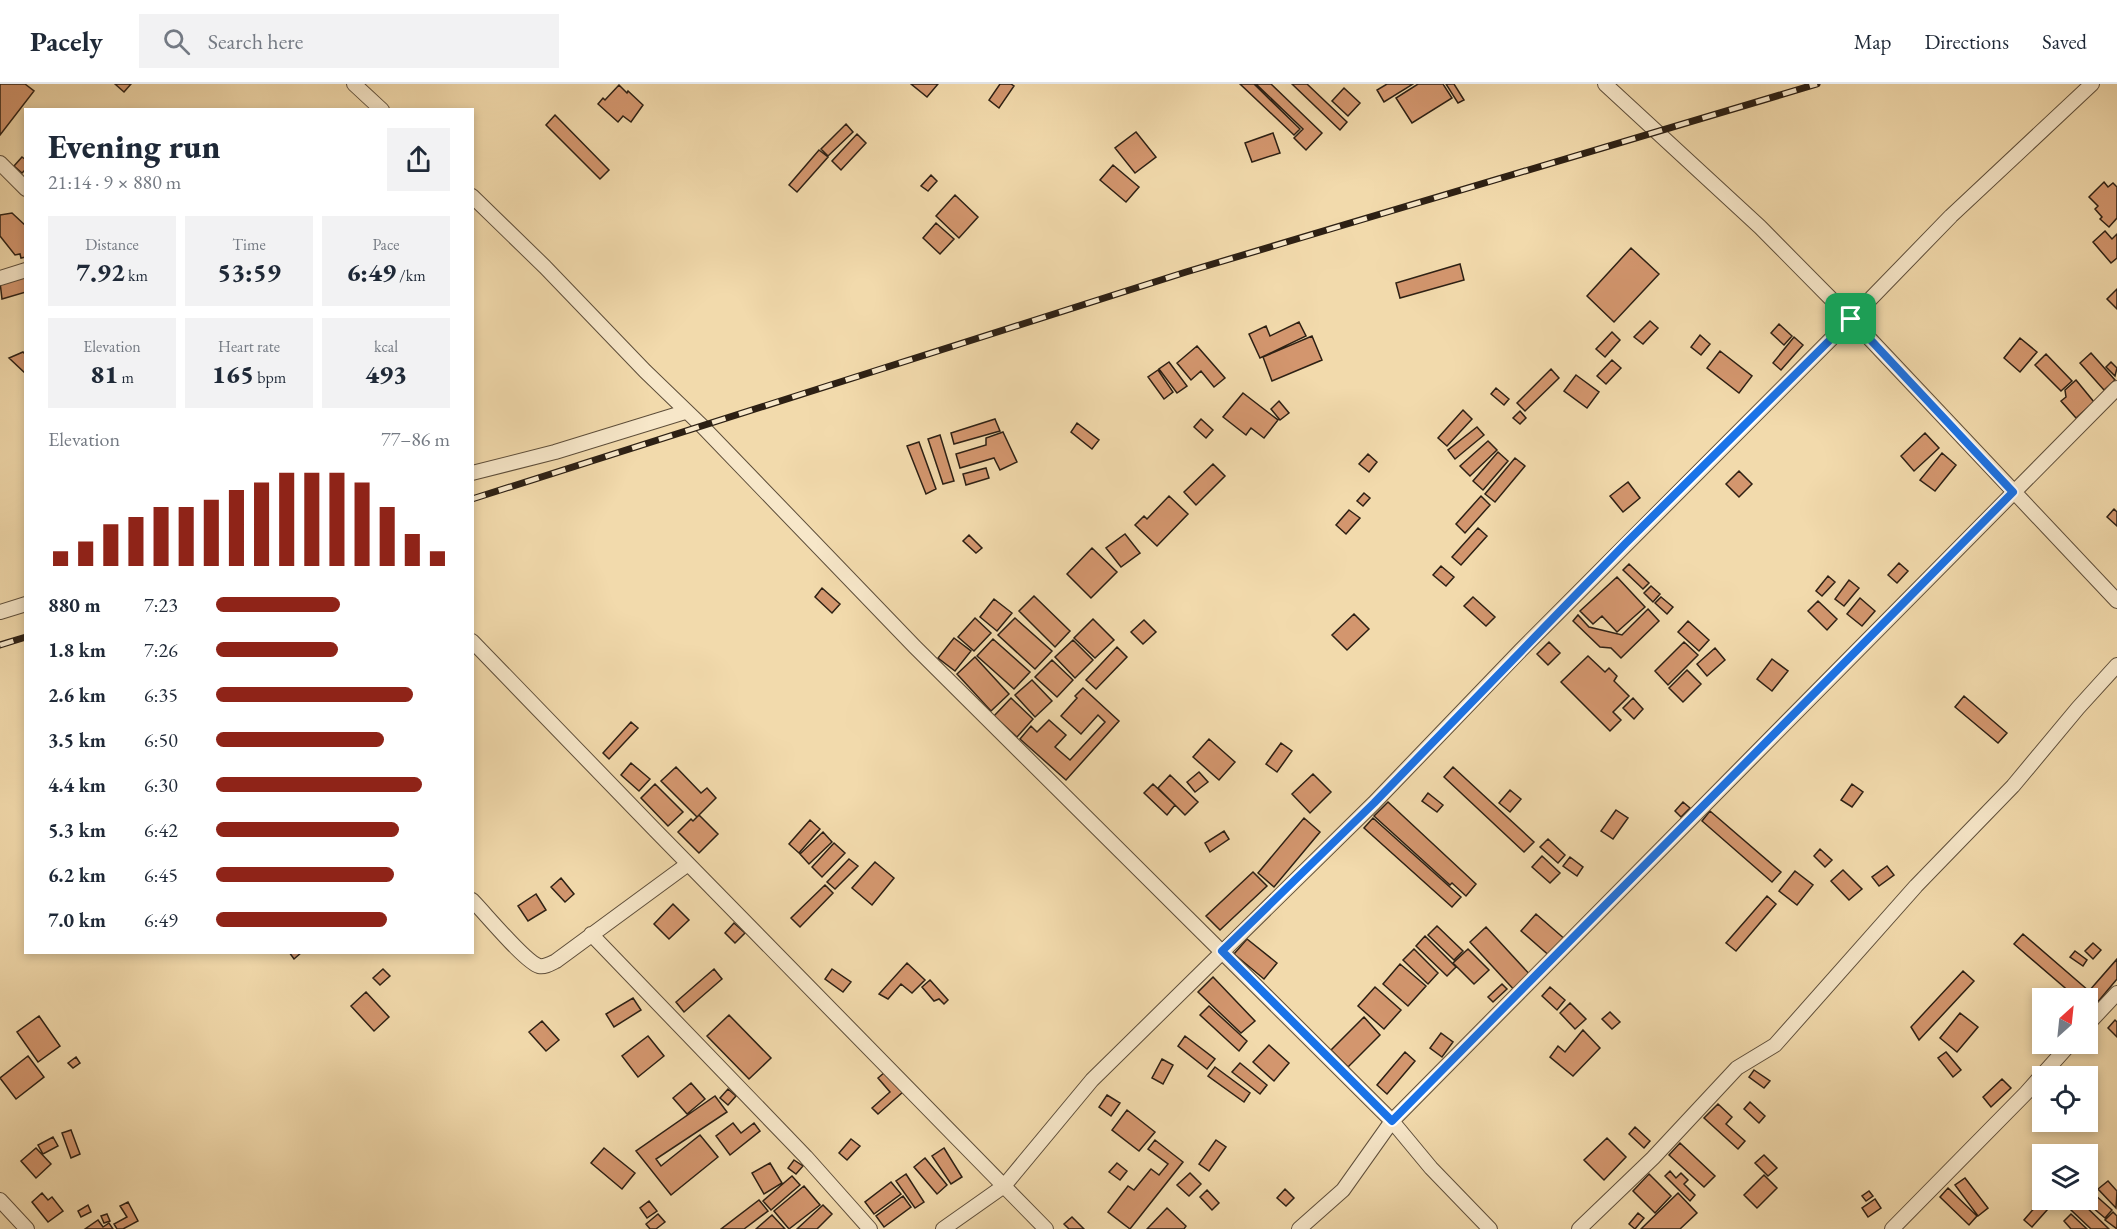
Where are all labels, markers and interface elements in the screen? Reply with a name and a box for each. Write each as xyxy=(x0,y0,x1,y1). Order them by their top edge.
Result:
search box xyxy=(139,14,559,68)
text: Pacely xyxy=(30,23,103,59)
icon: search xyxy=(160,25,193,58)
text: Search here xyxy=(208,27,303,56)
text: Map xyxy=(1854,28,1891,55)
text: Directions xyxy=(1924,28,2009,55)
text: Saved xyxy=(2042,28,2087,55)
text: Evening run xyxy=(48,125,220,168)
button: share xyxy=(387,128,450,191)
text: 21:14 · 9 × 880 m xyxy=(48,169,181,195)
text: Distance xyxy=(85,234,139,255)
text: Time xyxy=(232,234,266,255)
text: Pace xyxy=(373,234,399,255)
text: 7.92 xyxy=(76,255,125,289)
text: 53:59 xyxy=(217,255,281,289)
text: 6:49 xyxy=(346,255,396,289)
text: km xyxy=(125,265,148,286)
text: /km xyxy=(396,265,426,286)
pin xyxy=(1825,293,1876,344)
icon: arrive xyxy=(1834,302,1867,335)
text: Elevation xyxy=(83,336,141,357)
text: Heart rate xyxy=(218,336,280,357)
text: kcal xyxy=(374,336,398,357)
text: 81 xyxy=(90,357,118,391)
text: 165 xyxy=(212,357,254,391)
text: 493 xyxy=(365,357,407,391)
text: m xyxy=(118,367,134,388)
text: bpm xyxy=(254,367,286,388)
text: Elevation xyxy=(48,426,120,452)
text: 77–86 m xyxy=(381,426,450,452)
text: 880 m xyxy=(48,592,101,618)
text: 7:23 xyxy=(144,592,178,618)
text: 1.8 km xyxy=(48,637,106,663)
text: 7:26 xyxy=(144,637,178,663)
text: 2.6 km xyxy=(48,682,106,708)
text: 6:35 xyxy=(144,682,178,708)
text: 3.5 km xyxy=(48,727,106,753)
text: 6:50 xyxy=(144,727,178,753)
text: 4.4 km xyxy=(48,772,106,798)
text: 6:30 xyxy=(144,772,178,798)
text: 5.3 km xyxy=(48,817,106,843)
text: 6:42 xyxy=(144,817,178,843)
text: 6.2 km xyxy=(48,862,106,888)
text: 6:45 xyxy=(144,862,178,888)
text: 7.0 km xyxy=(48,907,106,933)
text: 6:49 xyxy=(144,907,178,933)
north arrow xyxy=(2032,988,2098,1054)
map controls xyxy=(2032,988,2098,1210)
button: locate xyxy=(2032,1066,2098,1132)
button: layers xyxy=(2032,1144,2098,1210)

